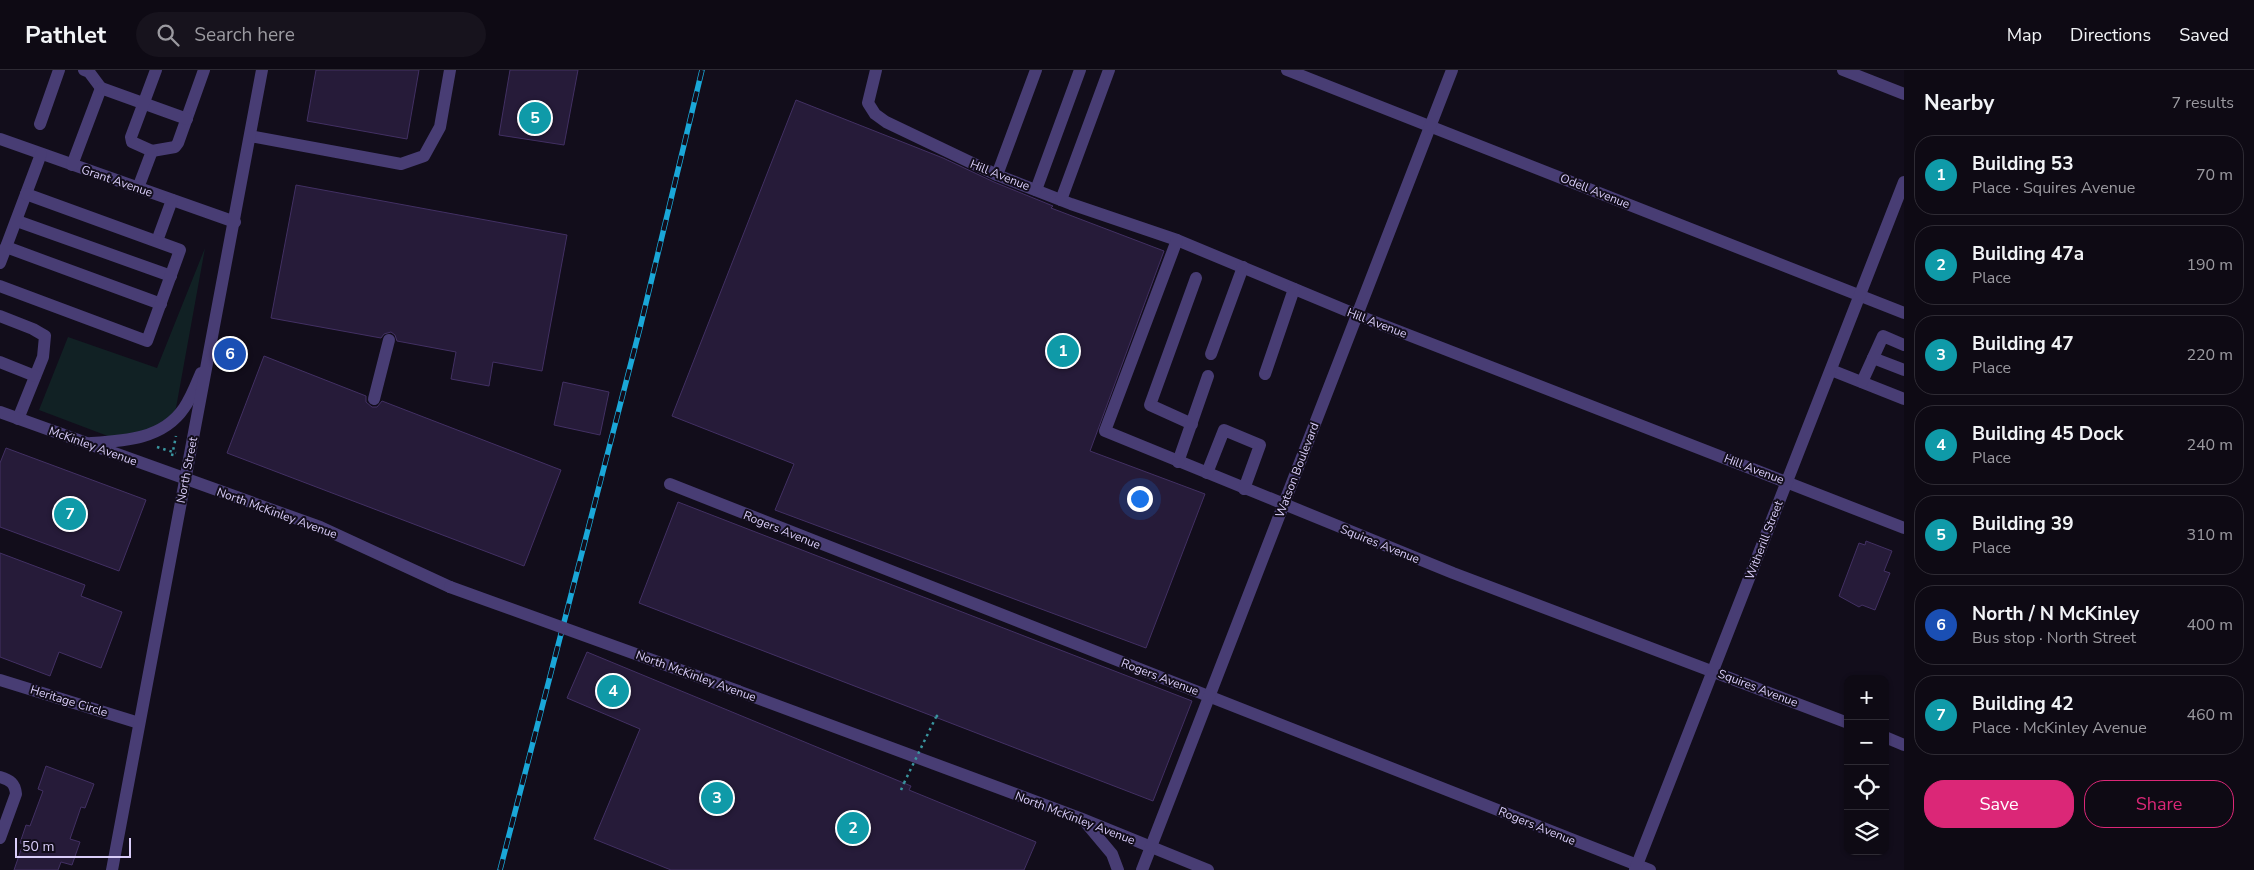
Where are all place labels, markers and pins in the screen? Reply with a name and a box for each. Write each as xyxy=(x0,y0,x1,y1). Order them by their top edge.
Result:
pin: 5 xyxy=(519,99,551,137)
pin: 1 xyxy=(1047,332,1079,370)
pin: 6 xyxy=(214,335,246,373)
pin: 7 xyxy=(54,495,86,533)
pin: 4 xyxy=(597,672,629,710)
pin: 3 xyxy=(701,779,733,817)
pin: 2 xyxy=(837,809,869,847)

